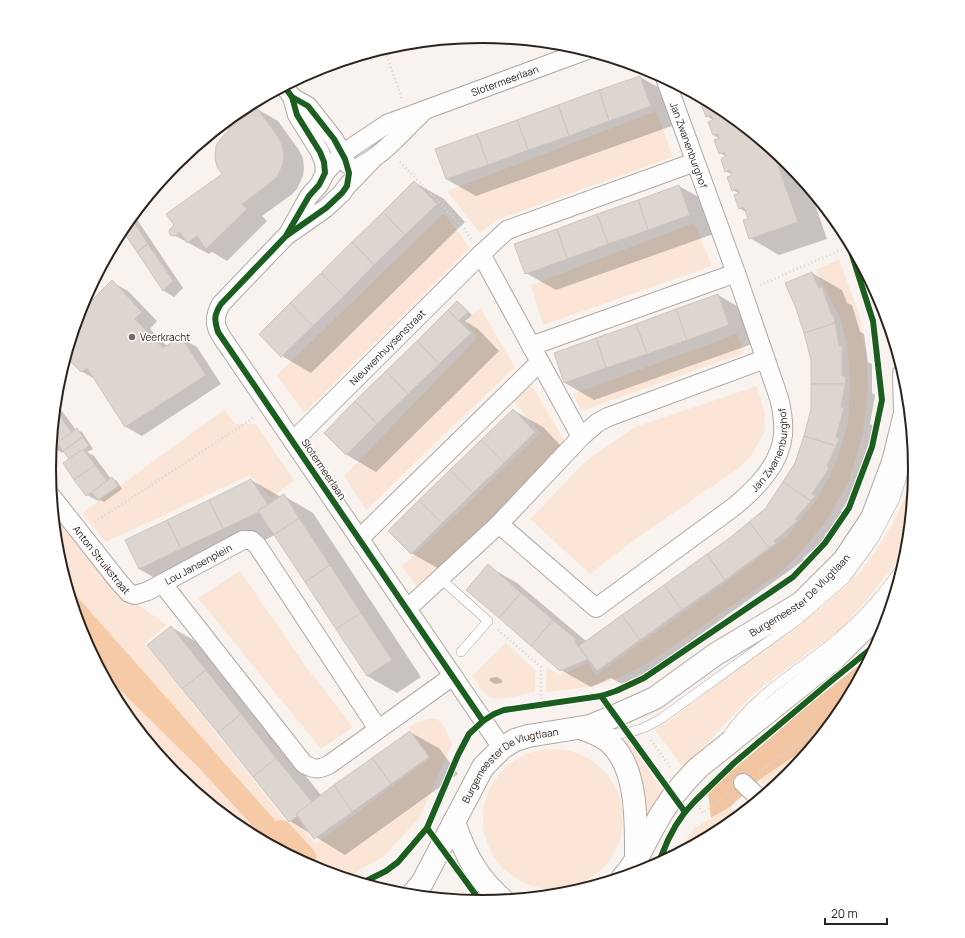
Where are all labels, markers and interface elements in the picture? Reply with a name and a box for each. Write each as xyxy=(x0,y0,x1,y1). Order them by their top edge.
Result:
street label: Slotermeerlaan xyxy=(469,62,540,99)
street label: Jan Zwanenburghof xyxy=(667,100,711,190)
street label: Nieuwenhuysenstraat xyxy=(346,306,428,388)
place label: Veerkracht xyxy=(140,330,190,344)
marker: Veerkracht xyxy=(127,332,137,342)
street label: Jan Zwanenburghof xyxy=(748,407,790,495)
street label: Slotermeerlaan xyxy=(298,436,350,502)
street label: Anton Struikstraat xyxy=(70,522,134,597)
street label: Lou Jansenplein xyxy=(162,540,234,588)
street label: Burgemeester De Vlugtlaan xyxy=(747,551,853,640)
street label: Burgemeester De Vlugtlaan xyxy=(458,724,559,805)
scale bar xyxy=(825,900,887,926)
text: 20 m xyxy=(831,905,858,922)

